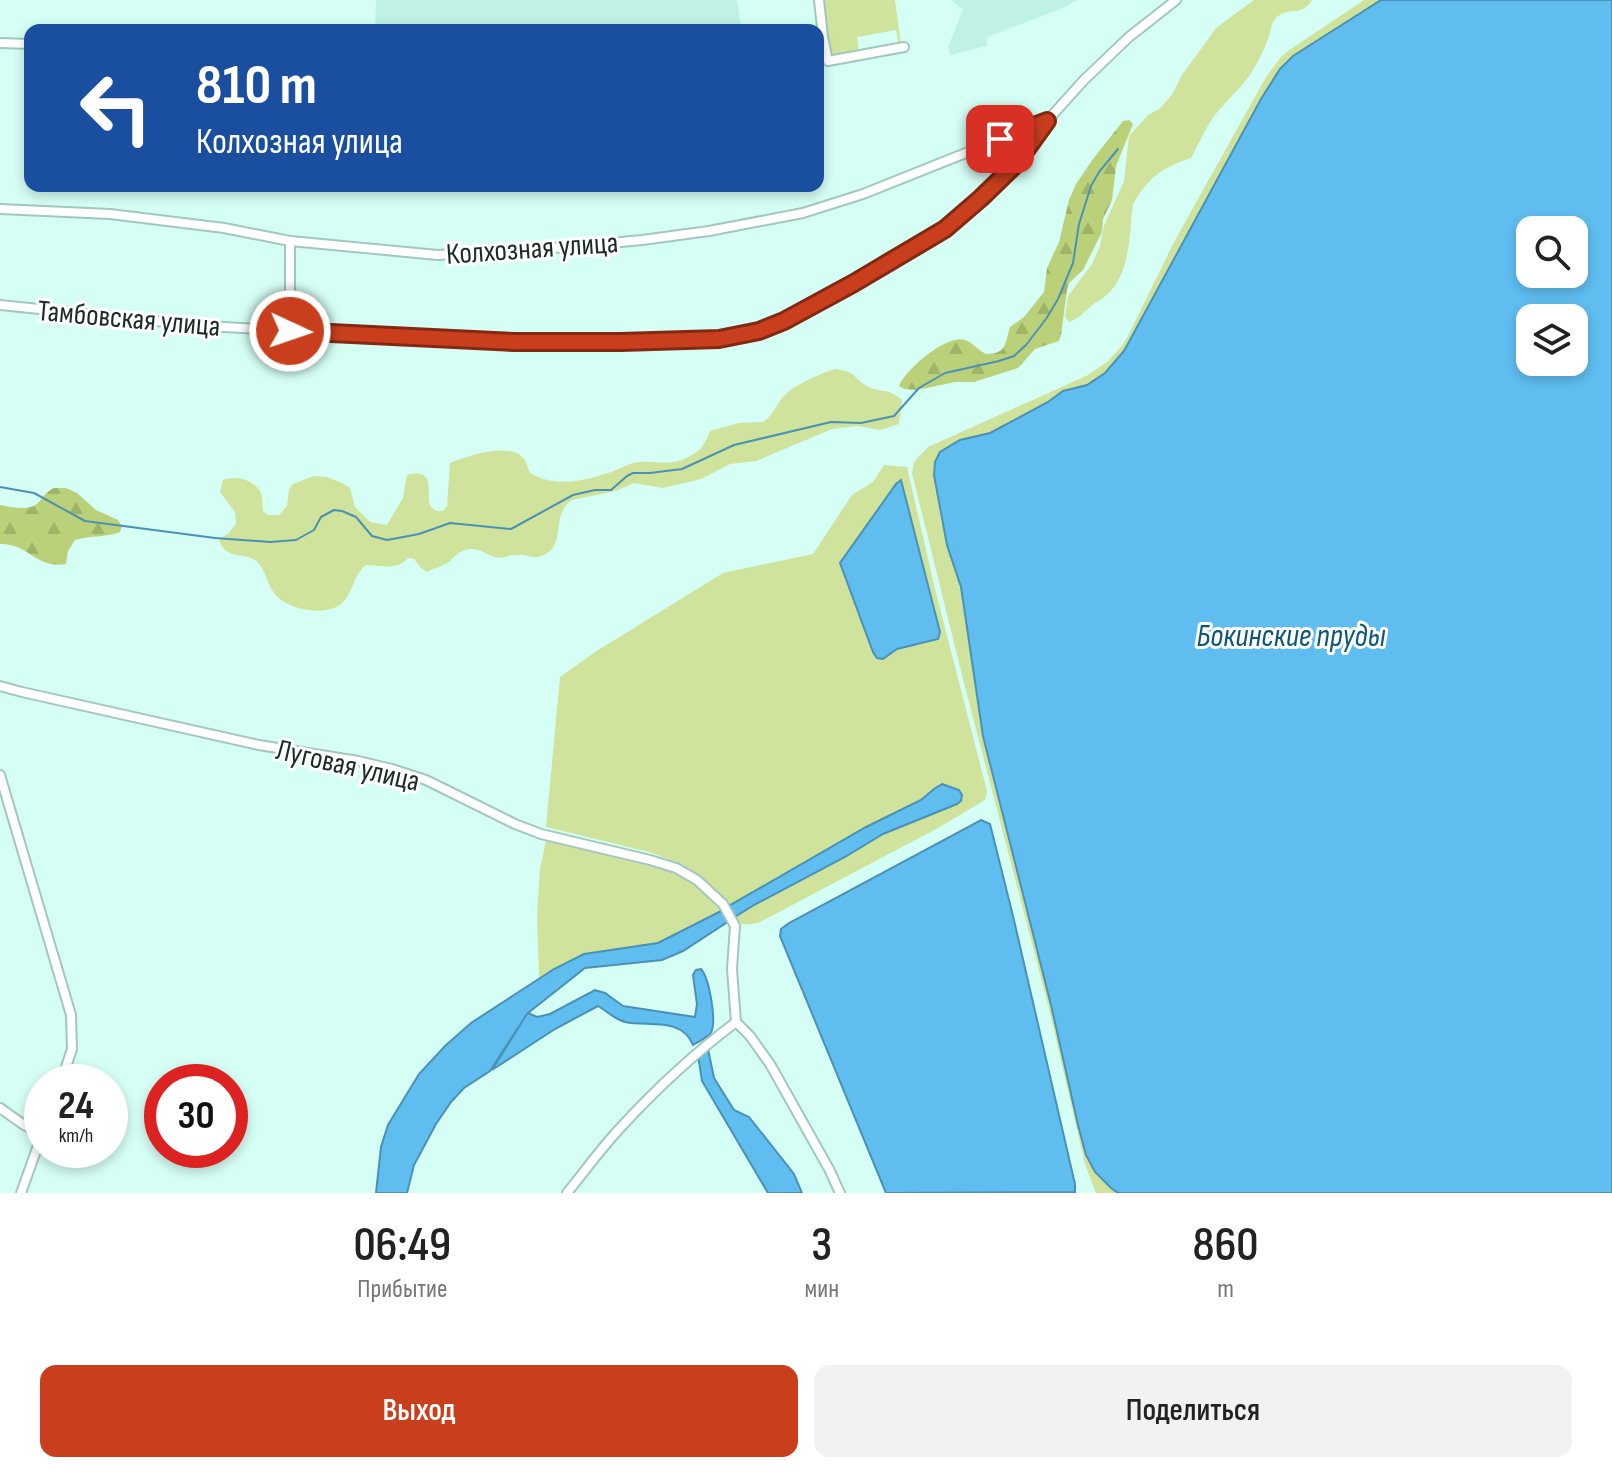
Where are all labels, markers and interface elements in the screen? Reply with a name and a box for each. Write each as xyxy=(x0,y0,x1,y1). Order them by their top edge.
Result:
text: 810 m xyxy=(196,53,317,120)
icon: left xyxy=(64,56,168,160)
pin xyxy=(966,105,1034,173)
icon: arrive xyxy=(978,117,1022,161)
text: Колхозная улица xyxy=(196,121,403,164)
map controls xyxy=(1516,216,1588,376)
button: search xyxy=(1516,216,1588,288)
street label: Колхозная улица xyxy=(445,225,619,273)
position arrow xyxy=(248,289,332,373)
street label: Тамбовская улица xyxy=(36,293,222,345)
button: layers xyxy=(1516,304,1588,376)
water label: Бокинские пруды xyxy=(1196,617,1386,656)
street label: Луговая улица xyxy=(272,732,423,800)
speed limit sign: 30 xyxy=(144,1064,248,1168)
text: 24 xyxy=(58,1082,94,1130)
text: km/h xyxy=(59,1124,93,1148)
text: 06:49 xyxy=(353,1217,451,1274)
text: 3 xyxy=(811,1217,832,1274)
text: 860 xyxy=(1192,1217,1259,1274)
text: Прибытие xyxy=(357,1274,447,1305)
text: мин xyxy=(805,1274,839,1305)
text: m xyxy=(1217,1274,1234,1305)
button: Выход xyxy=(40,1365,798,1457)
button: Поделиться xyxy=(814,1365,1572,1457)

